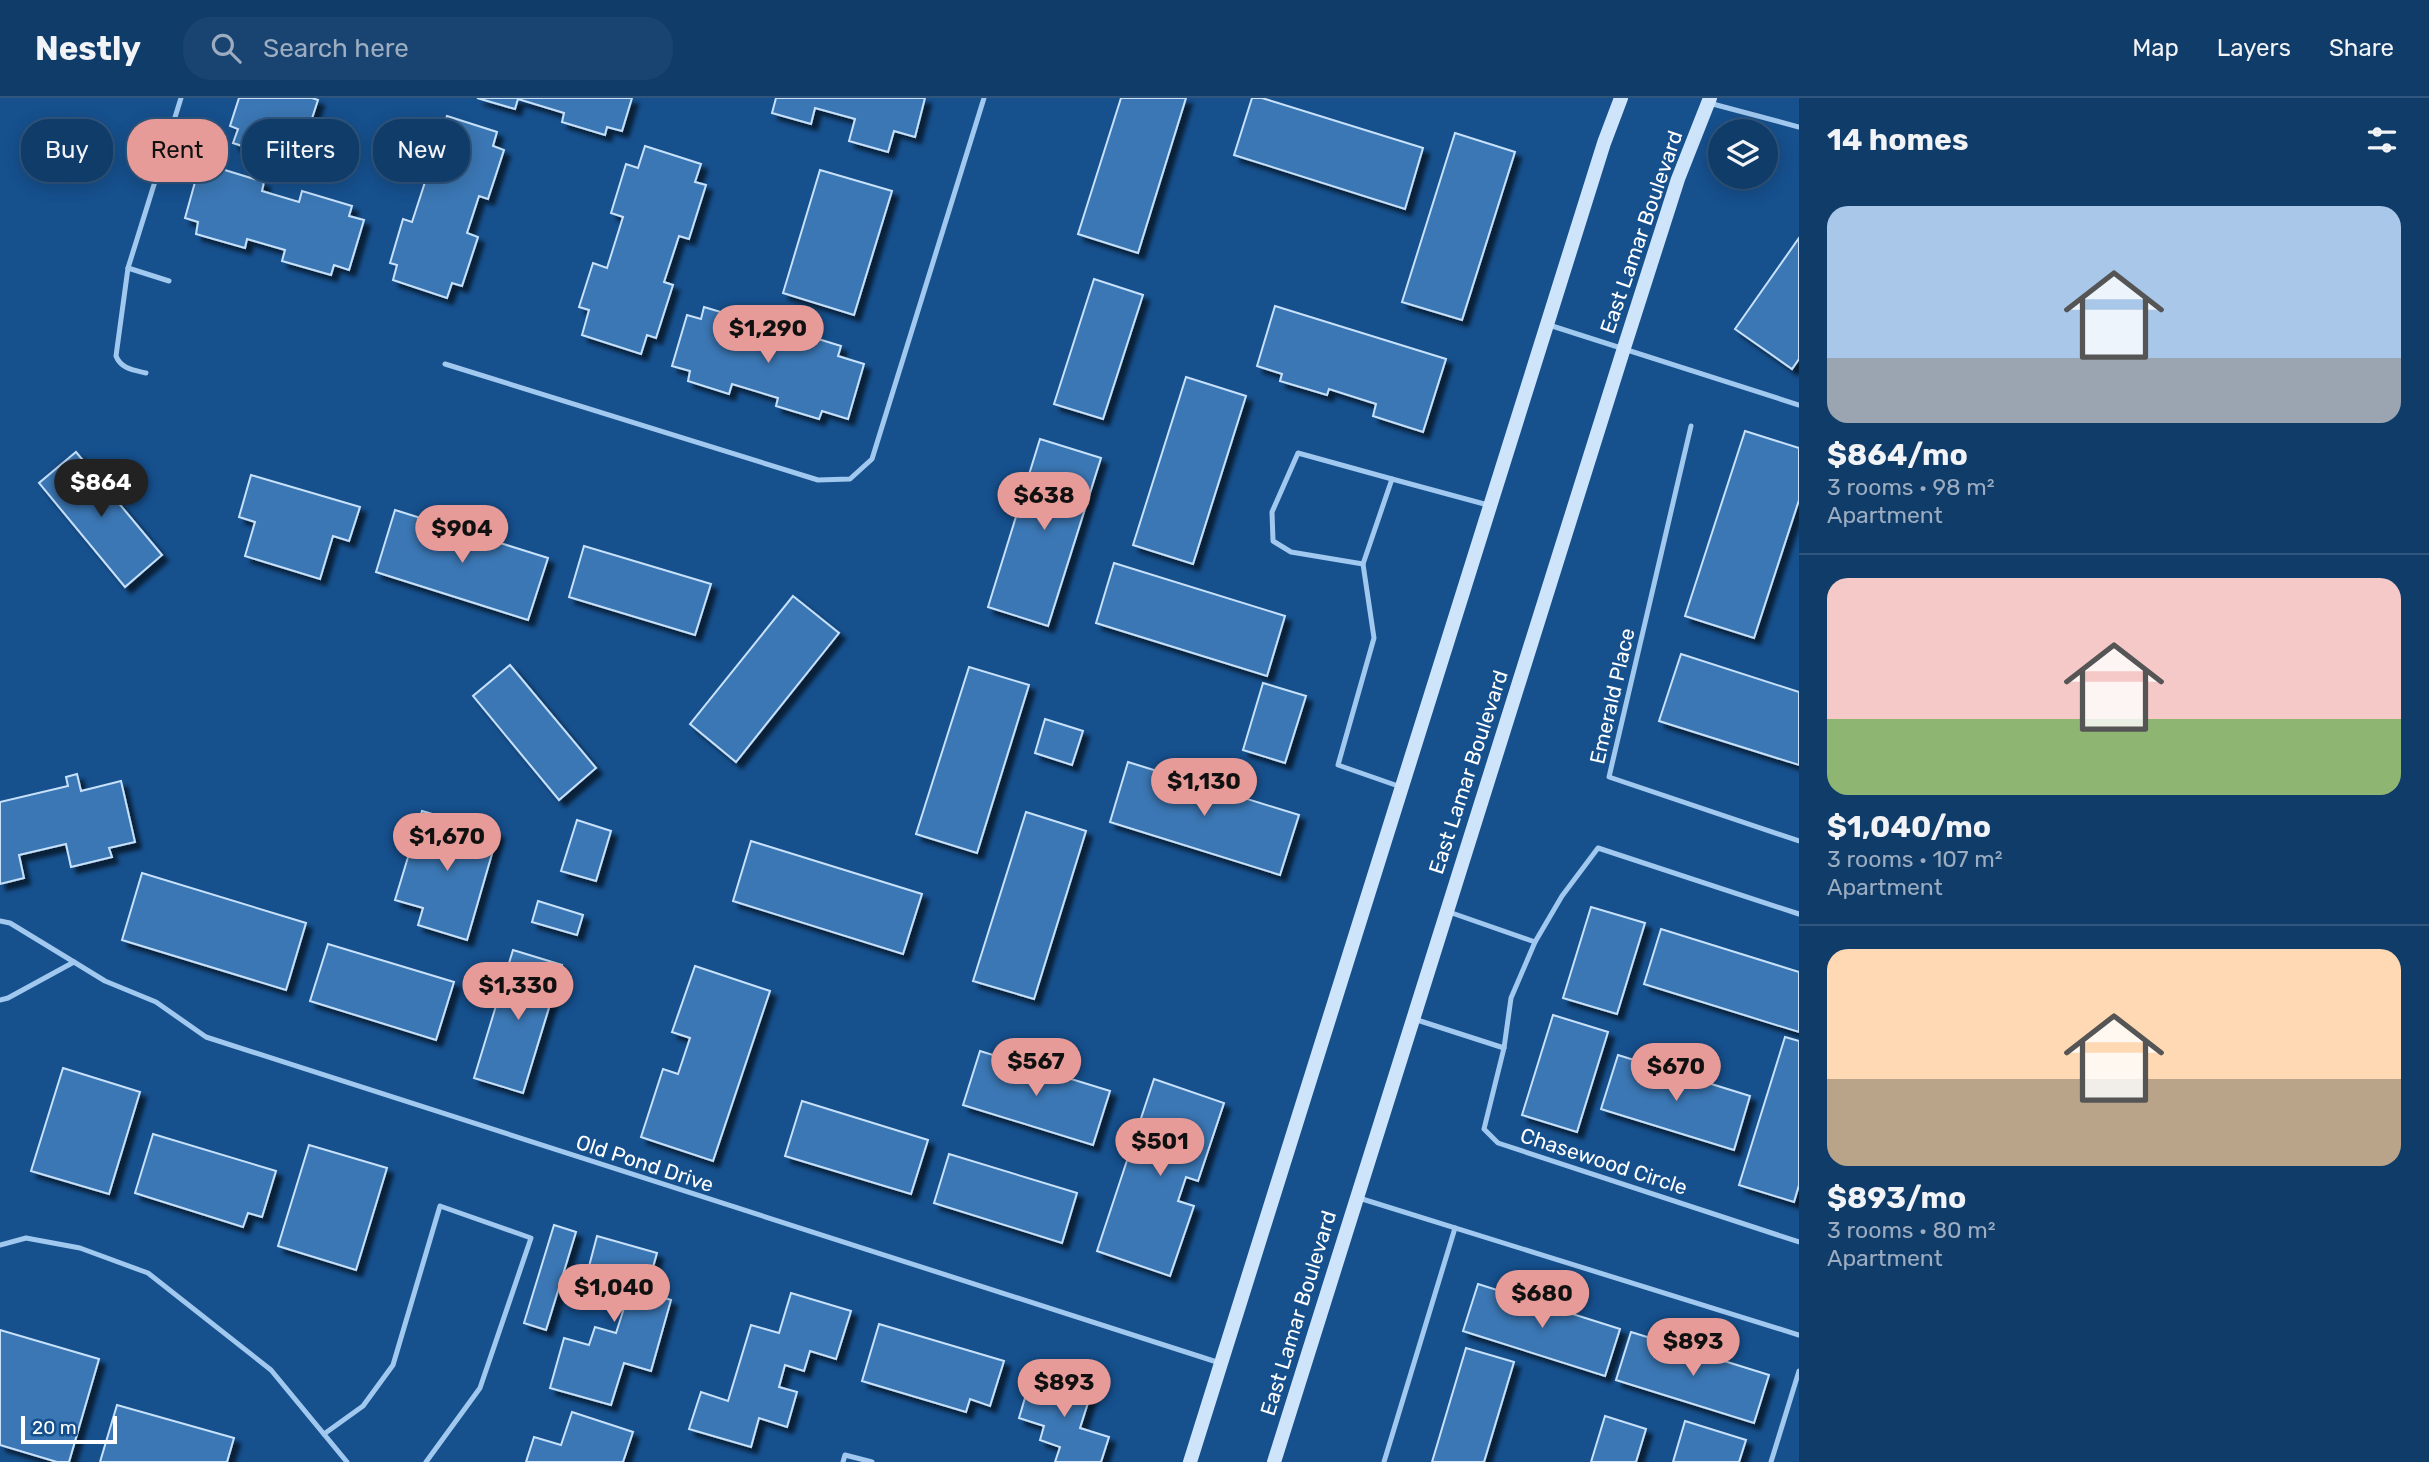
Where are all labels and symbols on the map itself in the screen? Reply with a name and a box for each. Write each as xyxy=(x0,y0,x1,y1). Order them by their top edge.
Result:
street label: East Lamar Boulevard xyxy=(1595,127,1687,337)
pin: $1,290 xyxy=(711,306,825,365)
pin: $864 xyxy=(60,460,142,519)
pin: $638 xyxy=(1003,472,1085,532)
pin: $904 xyxy=(421,505,503,565)
street label: Emerald Place xyxy=(1584,626,1640,766)
street label: East Lamar Boulevard xyxy=(1423,667,1513,877)
pin: $1,130 xyxy=(1147,758,1261,818)
pin: $1,670 xyxy=(390,814,504,873)
pin: $1,330 xyxy=(461,962,575,1022)
pin: $567 xyxy=(995,1038,1077,1098)
pin: $670 xyxy=(1635,1044,1717,1103)
pin: $501 xyxy=(1119,1118,1201,1178)
street label: Chasewood Circle xyxy=(1517,1122,1691,1200)
street label: Old Pond Drive xyxy=(573,1129,717,1197)
street label: East Lamar Boulevard xyxy=(1255,1208,1341,1418)
pin: $1,040 xyxy=(557,1264,671,1324)
pin: $680 xyxy=(1501,1270,1583,1330)
pin: $893 xyxy=(1652,1318,1734,1378)
pin: $893 xyxy=(1023,1360,1105,1419)
scale bar xyxy=(21,1413,117,1445)

